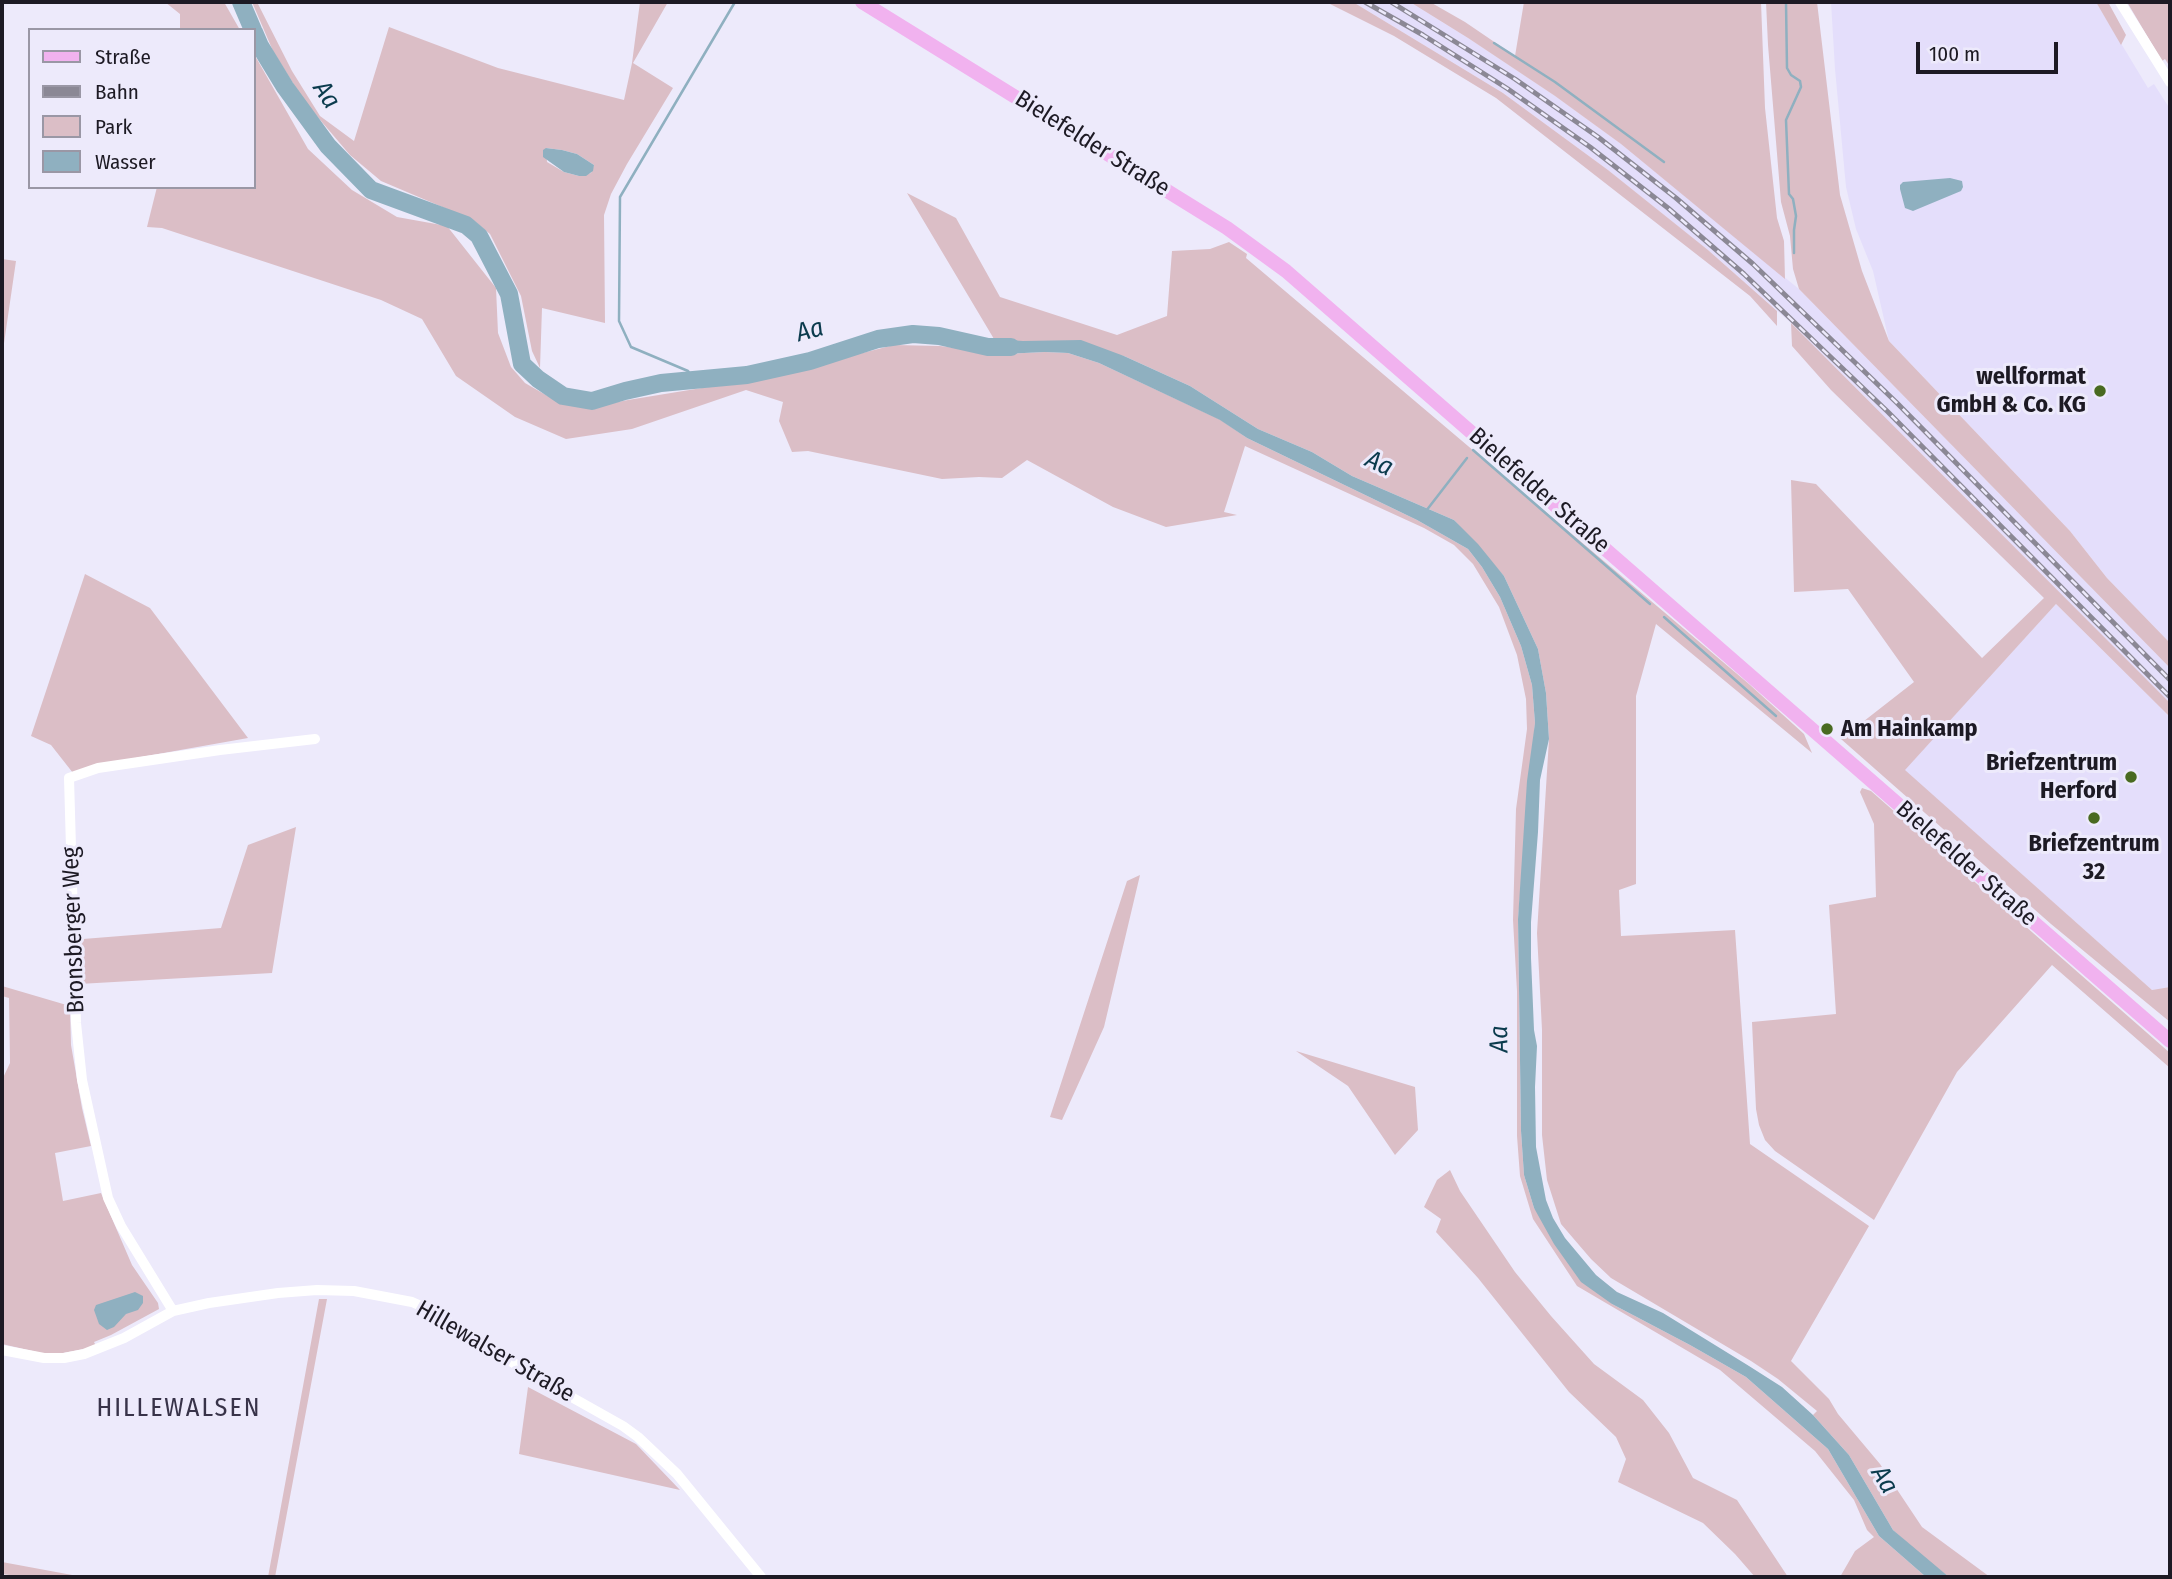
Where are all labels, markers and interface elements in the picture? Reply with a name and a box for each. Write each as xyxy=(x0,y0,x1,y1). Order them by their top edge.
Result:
legend xyxy=(28,28,256,189)
scale bar xyxy=(1920,28,2062,72)
text: 100 m xyxy=(1929,41,1980,67)
text: Straße xyxy=(95,44,151,70)
water label: Aa xyxy=(306,75,346,115)
text: Bahn xyxy=(95,79,139,105)
street label: Bielefelder Straße xyxy=(1009,85,1175,203)
text: Park xyxy=(95,114,132,140)
text: Wasser xyxy=(95,149,156,175)
water label: Aa xyxy=(793,312,827,350)
place label: wellformat GmbH & Co. KG xyxy=(1937,363,2086,419)
marker: wellformat GmbH & Co. KG xyxy=(2092,383,2108,399)
street label: Bielefelder Straße xyxy=(1463,422,1615,560)
water label: Aa xyxy=(1360,444,1398,484)
place label: Am Hainkamp xyxy=(1841,715,1978,743)
marker: Am Hainkamp xyxy=(1819,721,1835,737)
place label: Briefzentrum Herford xyxy=(1986,749,2117,805)
marker: Briefzentrum Herford xyxy=(2123,769,2139,785)
street label: Bielefelder Straße xyxy=(1890,795,2042,933)
marker: Briefzentrum 32 xyxy=(2086,810,2102,826)
place label: Briefzentrum 32 xyxy=(2029,830,2159,886)
street label: Bronsberger Weg xyxy=(57,846,91,1014)
water label: Aa xyxy=(1484,1025,1516,1053)
street label: Hillewalser Straße xyxy=(411,1295,579,1409)
district label: HILLEWALSEN xyxy=(98,1393,260,1425)
water label: Aa xyxy=(1864,1460,1904,1500)

